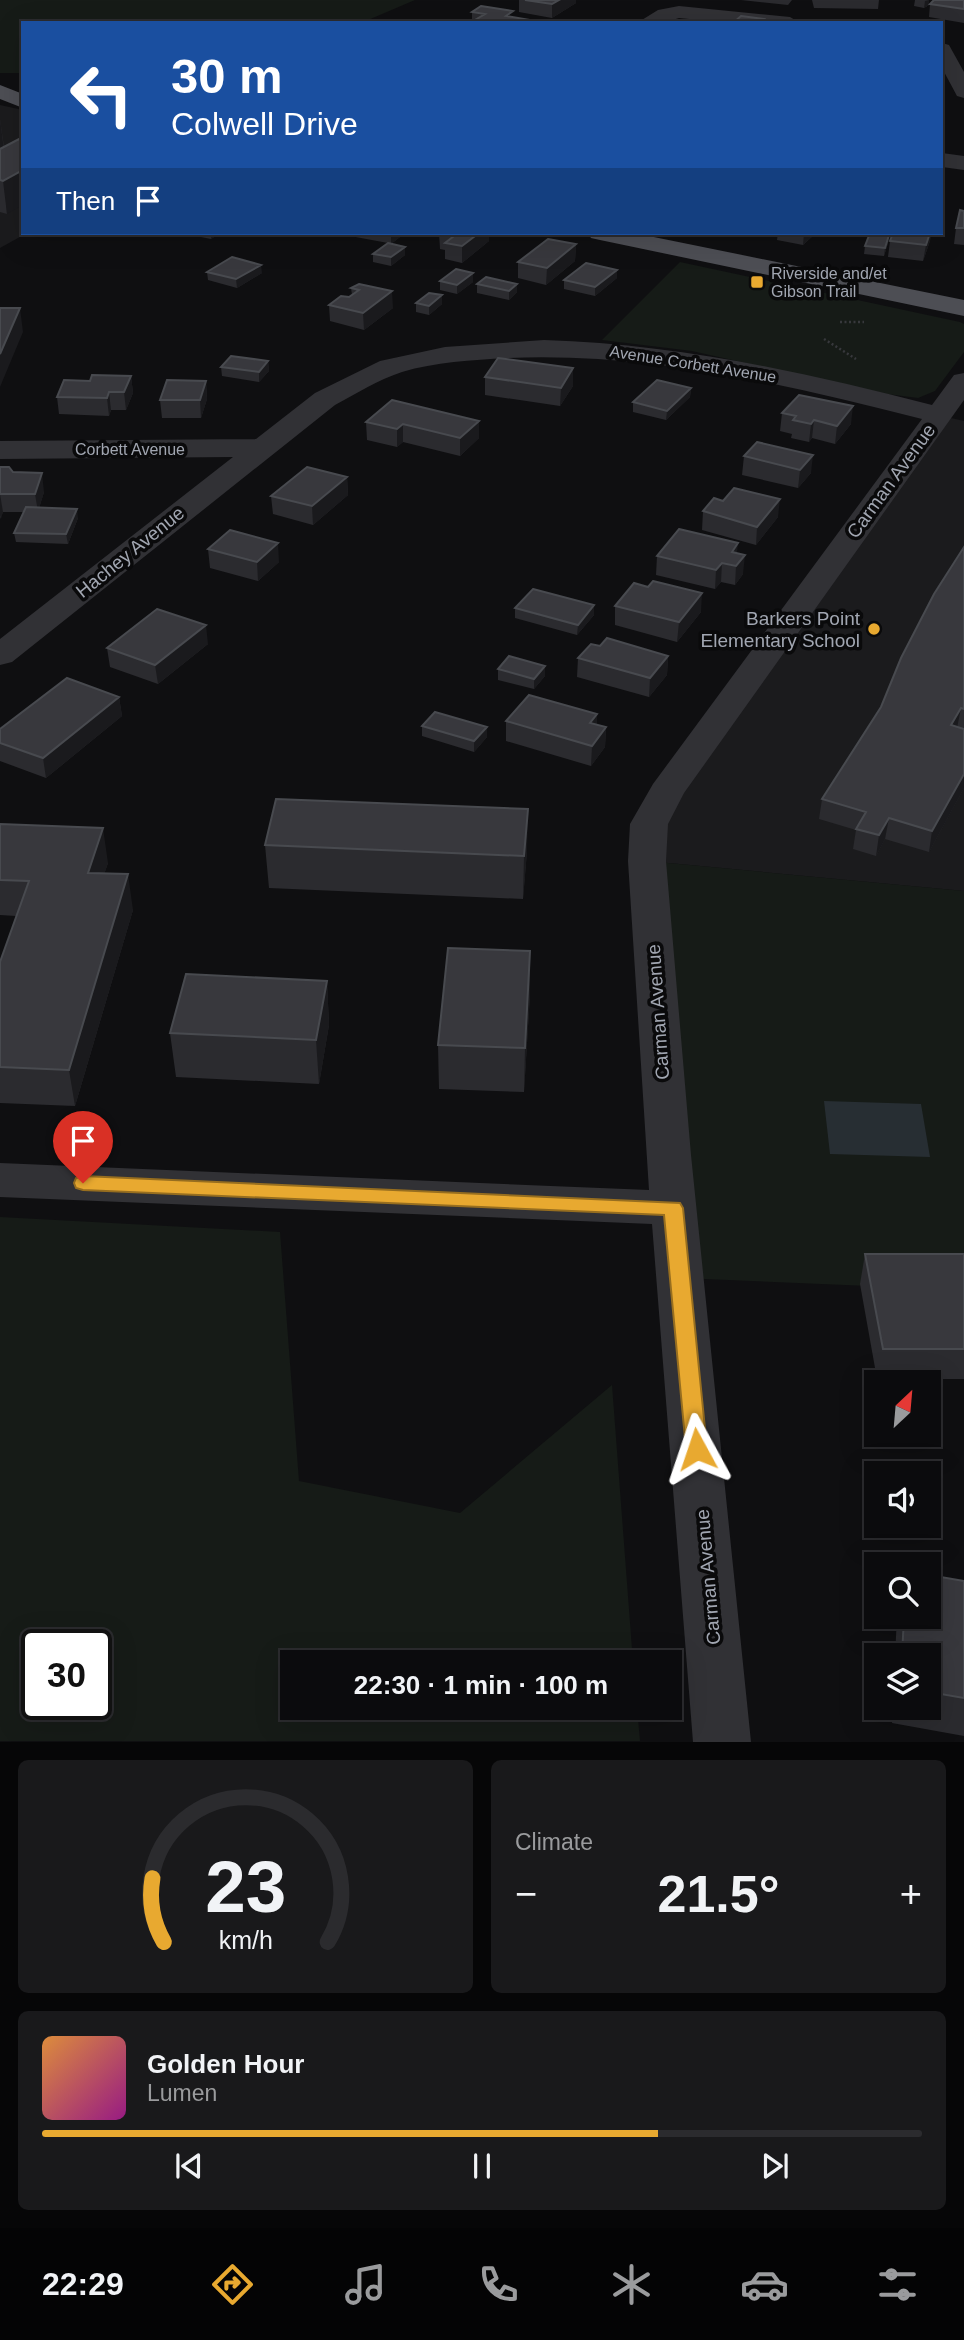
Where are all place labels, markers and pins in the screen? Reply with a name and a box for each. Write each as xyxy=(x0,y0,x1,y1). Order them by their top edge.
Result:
place label: Riverside and/et Gibson Trail xyxy=(771,265,887,300)
marker: Riverside and/et Gibson Trail xyxy=(749,274,765,290)
place label: Barkers Point Elementary School xyxy=(701,608,861,651)
marker: Barkers Point Elementary School xyxy=(866,621,882,637)
pin xyxy=(53,1111,113,1183)

